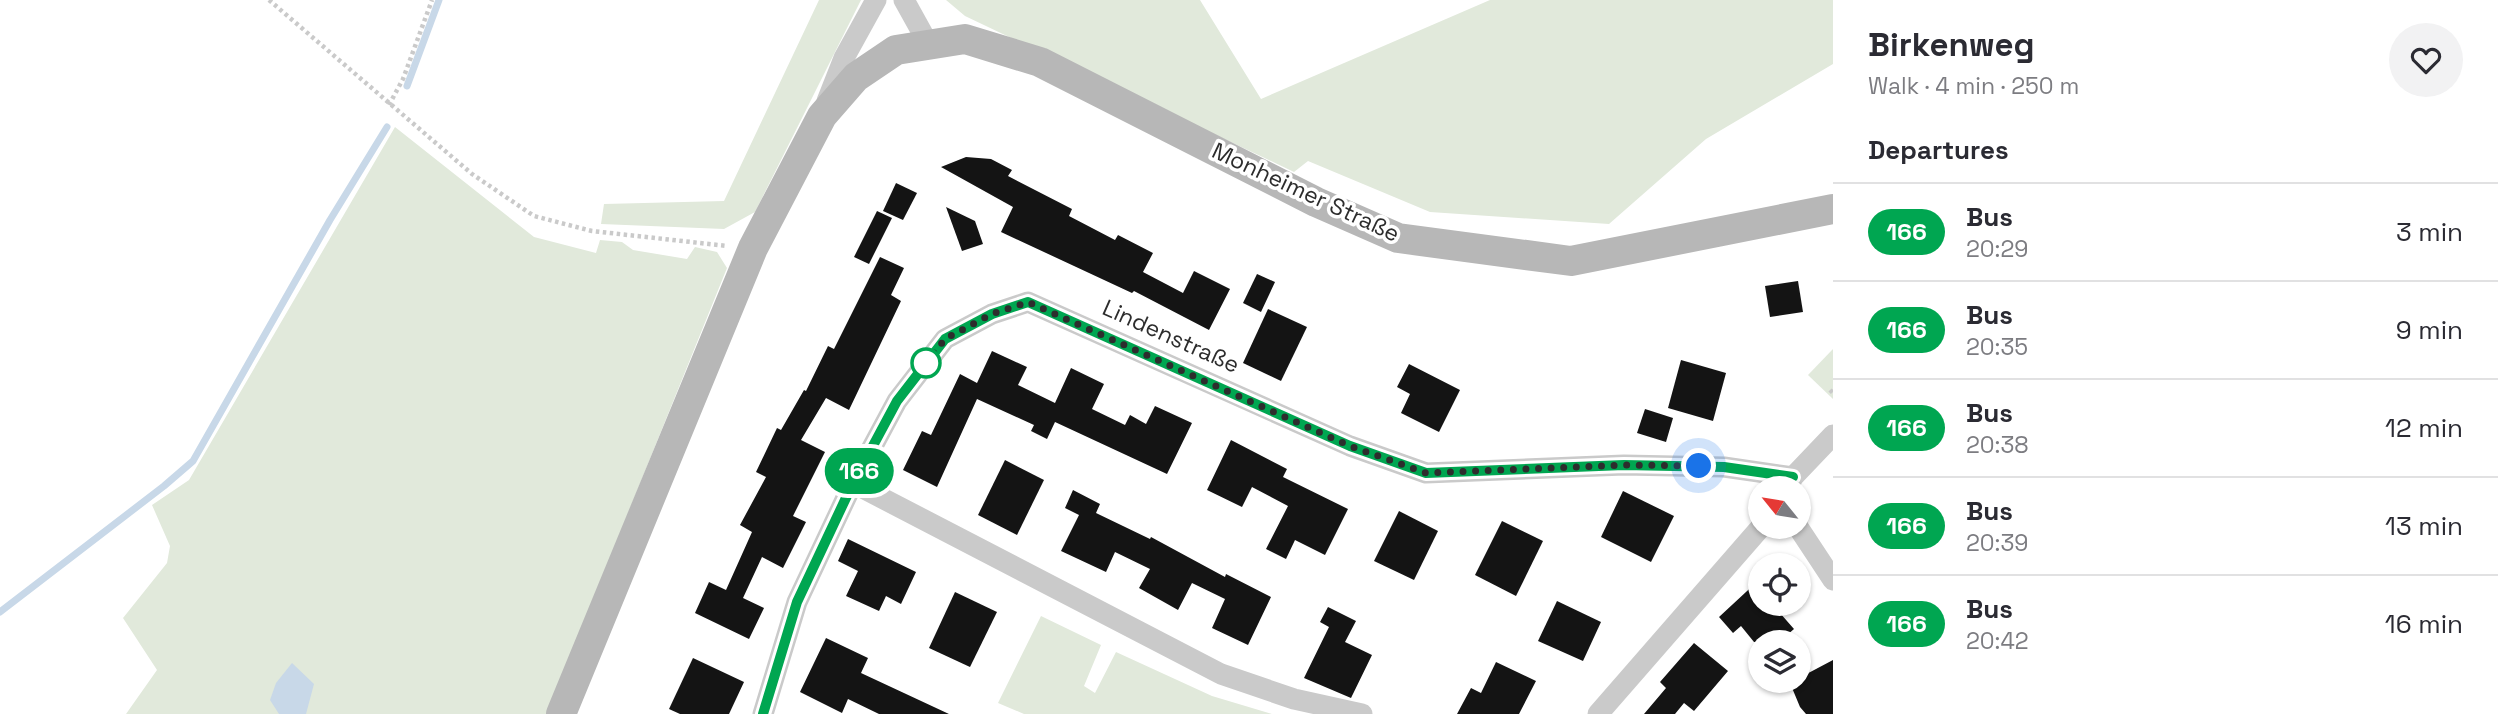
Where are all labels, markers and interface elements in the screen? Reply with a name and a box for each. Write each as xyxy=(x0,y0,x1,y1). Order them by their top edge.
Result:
button: heart xyxy=(2389,23,2463,97)
text: Birkenweg xyxy=(1868,24,2035,66)
text: Walk · 4 min · 250 m xyxy=(1868,71,2079,101)
text: Departures xyxy=(1868,133,2009,167)
street label: Monheimer Straße xyxy=(1207,135,1405,249)
text: Bus xyxy=(1966,200,2013,234)
text: 3 min xyxy=(2396,215,2463,249)
text: 166 xyxy=(1886,216,1927,247)
text: 20:29 xyxy=(1966,234,2028,264)
street label: Lindenstraße xyxy=(1098,292,1244,380)
text: Bus xyxy=(1966,298,2013,332)
text: 9 min xyxy=(2396,313,2463,347)
text: 166 xyxy=(1886,314,1927,345)
text: 20:35 xyxy=(1966,332,2028,362)
unlabelled marker xyxy=(911,348,941,378)
text: Bus xyxy=(1966,396,2013,430)
text: 12 min xyxy=(2385,411,2463,445)
text: 166 xyxy=(1886,412,1927,443)
text: 20:38 xyxy=(1966,430,2029,460)
line badge: 166 xyxy=(819,448,899,494)
your location xyxy=(1681,448,1716,483)
text: 166 xyxy=(839,455,879,486)
north arrow xyxy=(1748,476,1811,539)
map controls xyxy=(1748,476,1811,693)
text: Bus xyxy=(1966,494,2013,528)
text: 13 min xyxy=(2385,509,2463,543)
text: 166 xyxy=(1886,510,1927,541)
text: 20:39 xyxy=(1966,528,2028,558)
button: locate xyxy=(1748,553,1811,616)
text: Bus xyxy=(1966,592,2013,626)
text: 16 min xyxy=(2385,607,2463,641)
text: 166 xyxy=(1886,608,1927,639)
text: 20:42 xyxy=(1966,626,2029,656)
button: layers xyxy=(1748,630,1811,693)

